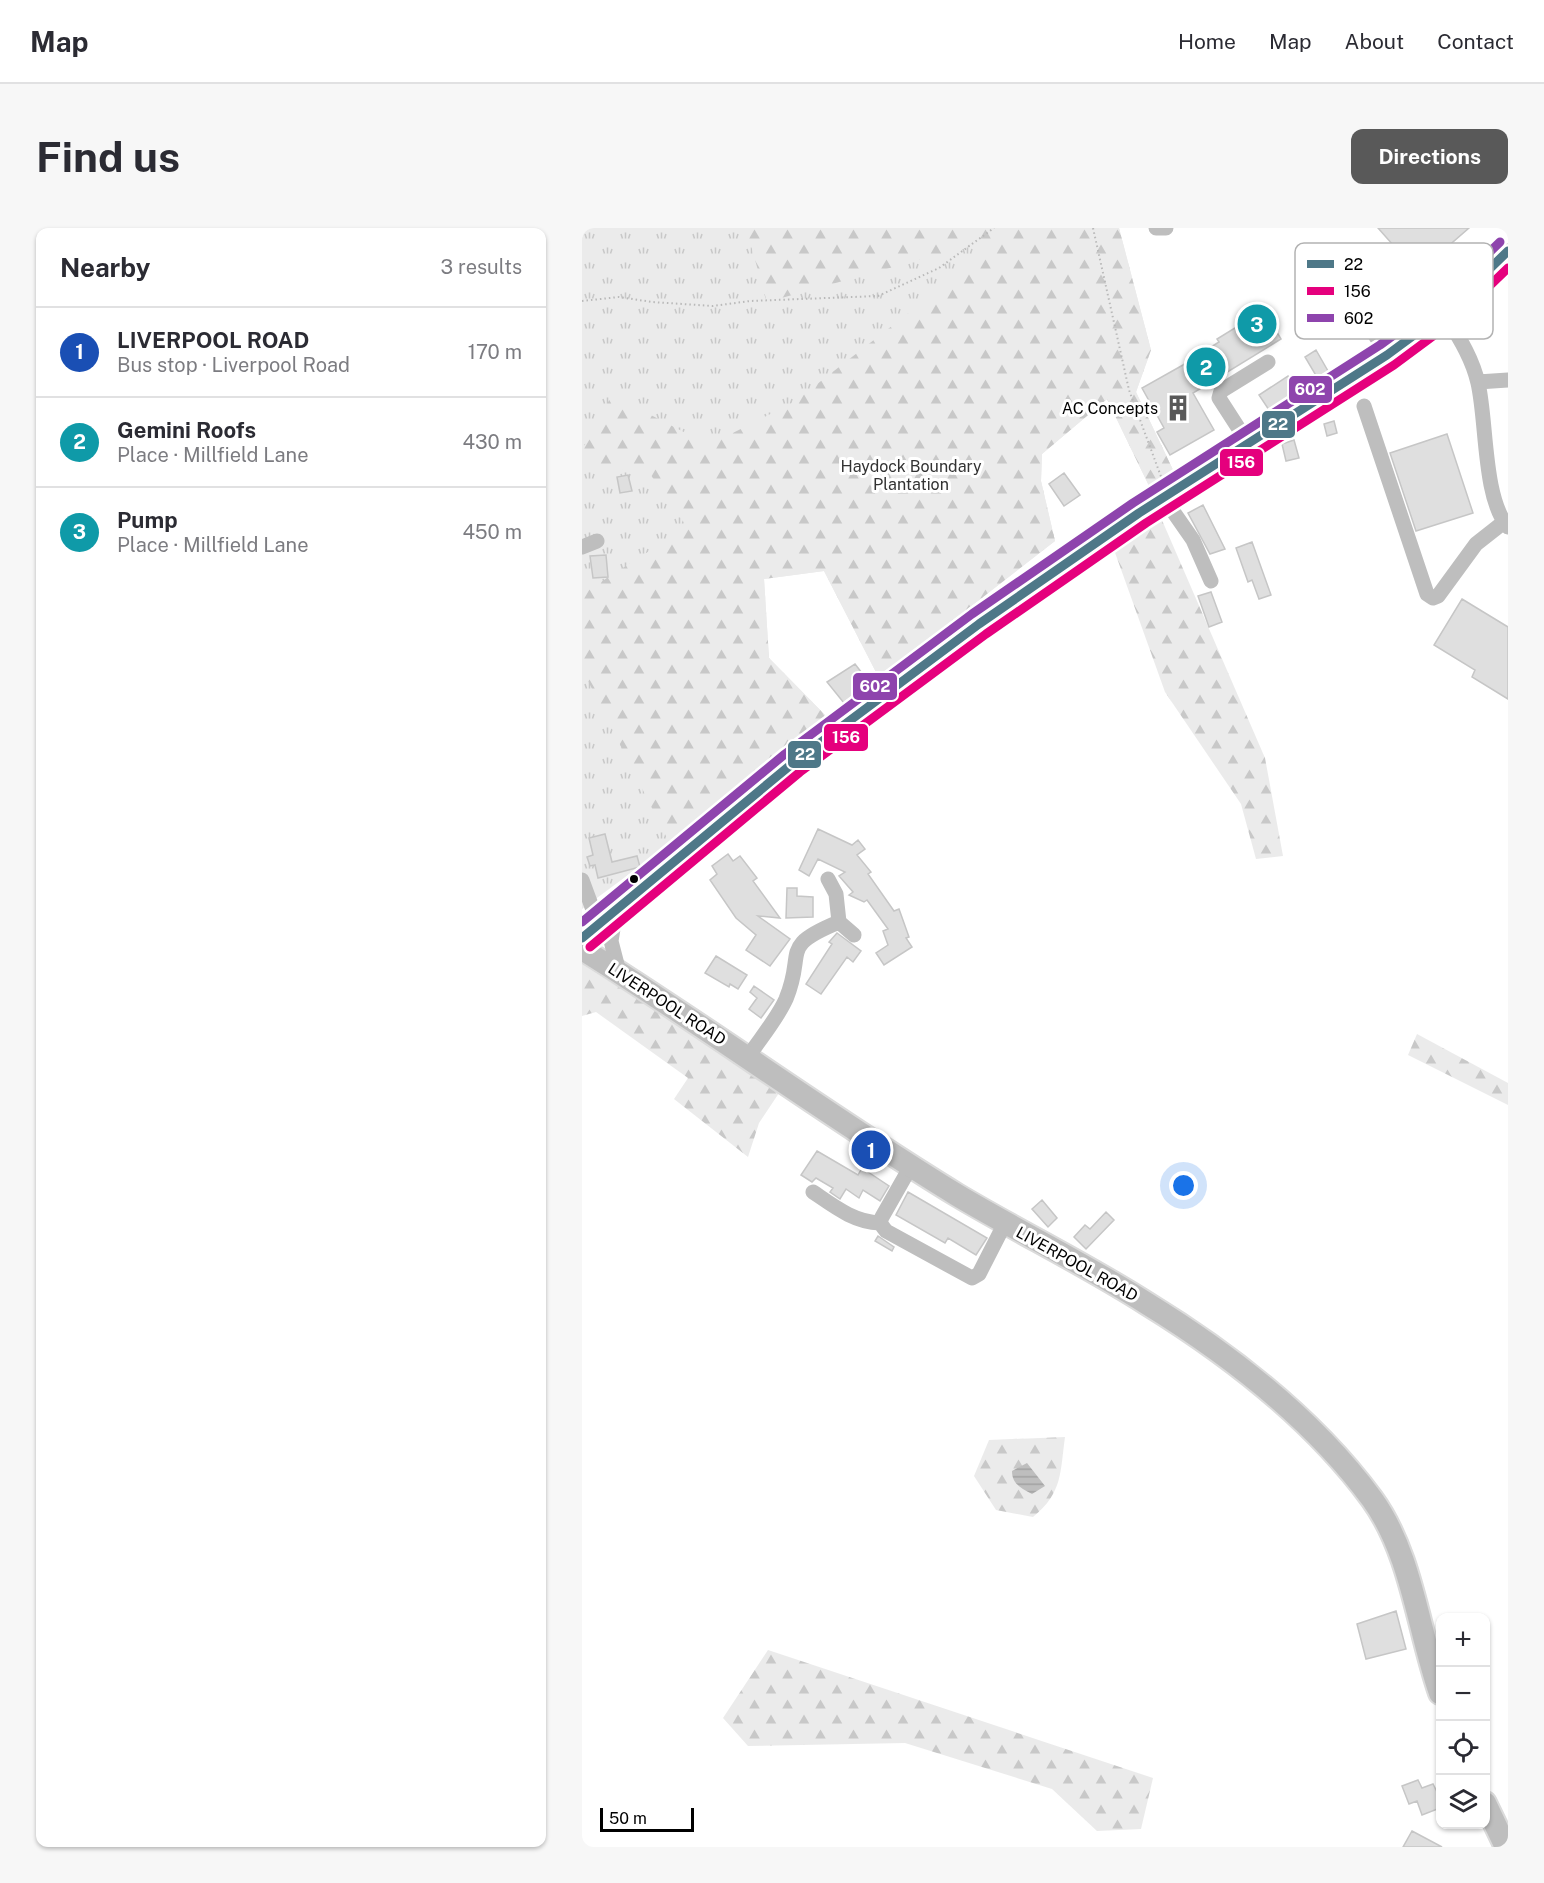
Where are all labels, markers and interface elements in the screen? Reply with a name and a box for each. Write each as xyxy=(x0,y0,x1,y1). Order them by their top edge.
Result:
text: Map xyxy=(30,25,89,58)
text: Home xyxy=(1178,29,1236,54)
text: Map xyxy=(1269,29,1312,54)
text: About xyxy=(1345,29,1404,54)
text: Contact xyxy=(1437,29,1514,54)
button: Directions xyxy=(1351,129,1508,184)
text: Find us xyxy=(36,132,180,181)
legend xyxy=(1295,243,1493,339)
text: Nearby xyxy=(60,252,150,283)
text: 3 results xyxy=(441,255,522,279)
text: 22 xyxy=(1344,255,1363,274)
text: 156 xyxy=(1344,282,1371,301)
pin: 3 xyxy=(1238,302,1276,346)
text: 602 xyxy=(1344,309,1373,328)
text: LIVERPOOL ROAD xyxy=(117,327,309,353)
text: 1 xyxy=(75,340,84,364)
text: 170 m xyxy=(468,340,522,364)
pin: 2 xyxy=(1186,344,1226,390)
text: Bus stop · Liverpool Road xyxy=(117,353,350,377)
line badge: 602 xyxy=(1288,375,1333,404)
text: 602 xyxy=(1295,380,1326,399)
building icon: AC Concepts xyxy=(1163,393,1193,423)
place label: AC Concepts xyxy=(1062,399,1158,418)
line badge: 22 xyxy=(1261,410,1296,439)
text: 22 xyxy=(1268,415,1288,434)
text: Gemini Roofs xyxy=(117,417,256,443)
text: 2 xyxy=(73,430,86,454)
text: 430 m xyxy=(463,430,522,454)
text: Place · Millfield Lane xyxy=(117,443,308,467)
line badge: 156 xyxy=(1219,448,1264,477)
text: 156 xyxy=(1227,453,1255,472)
park label: Haydock Boundary Plantation xyxy=(840,457,982,494)
text: Pump xyxy=(117,507,178,533)
text: 3 xyxy=(73,520,86,544)
text: 450 m xyxy=(462,520,522,544)
text: Place · Millfield Lane xyxy=(117,533,308,557)
line badge: 602 xyxy=(852,672,898,701)
text: 602 xyxy=(860,677,891,696)
line badge: 156 xyxy=(823,723,869,752)
text: 156 xyxy=(832,728,860,747)
line badge: 22 xyxy=(787,740,822,769)
text: 22 xyxy=(795,745,815,764)
unlabelled marker xyxy=(628,873,640,885)
street label: LIVERPOOL ROAD xyxy=(605,959,729,1049)
pin: 1 xyxy=(852,1128,890,1172)
your location xyxy=(1169,1171,1198,1200)
street label: LIVERPOOL ROAD xyxy=(1013,1223,1141,1305)
map controls xyxy=(1436,1613,1490,1829)
button: + xyxy=(1436,1613,1490,1667)
button: − xyxy=(1436,1667,1490,1721)
button: locate xyxy=(1436,1721,1490,1775)
button: layers xyxy=(1436,1775,1490,1829)
scale bar xyxy=(600,1805,694,1832)
text: 50 m xyxy=(609,1809,647,1828)

